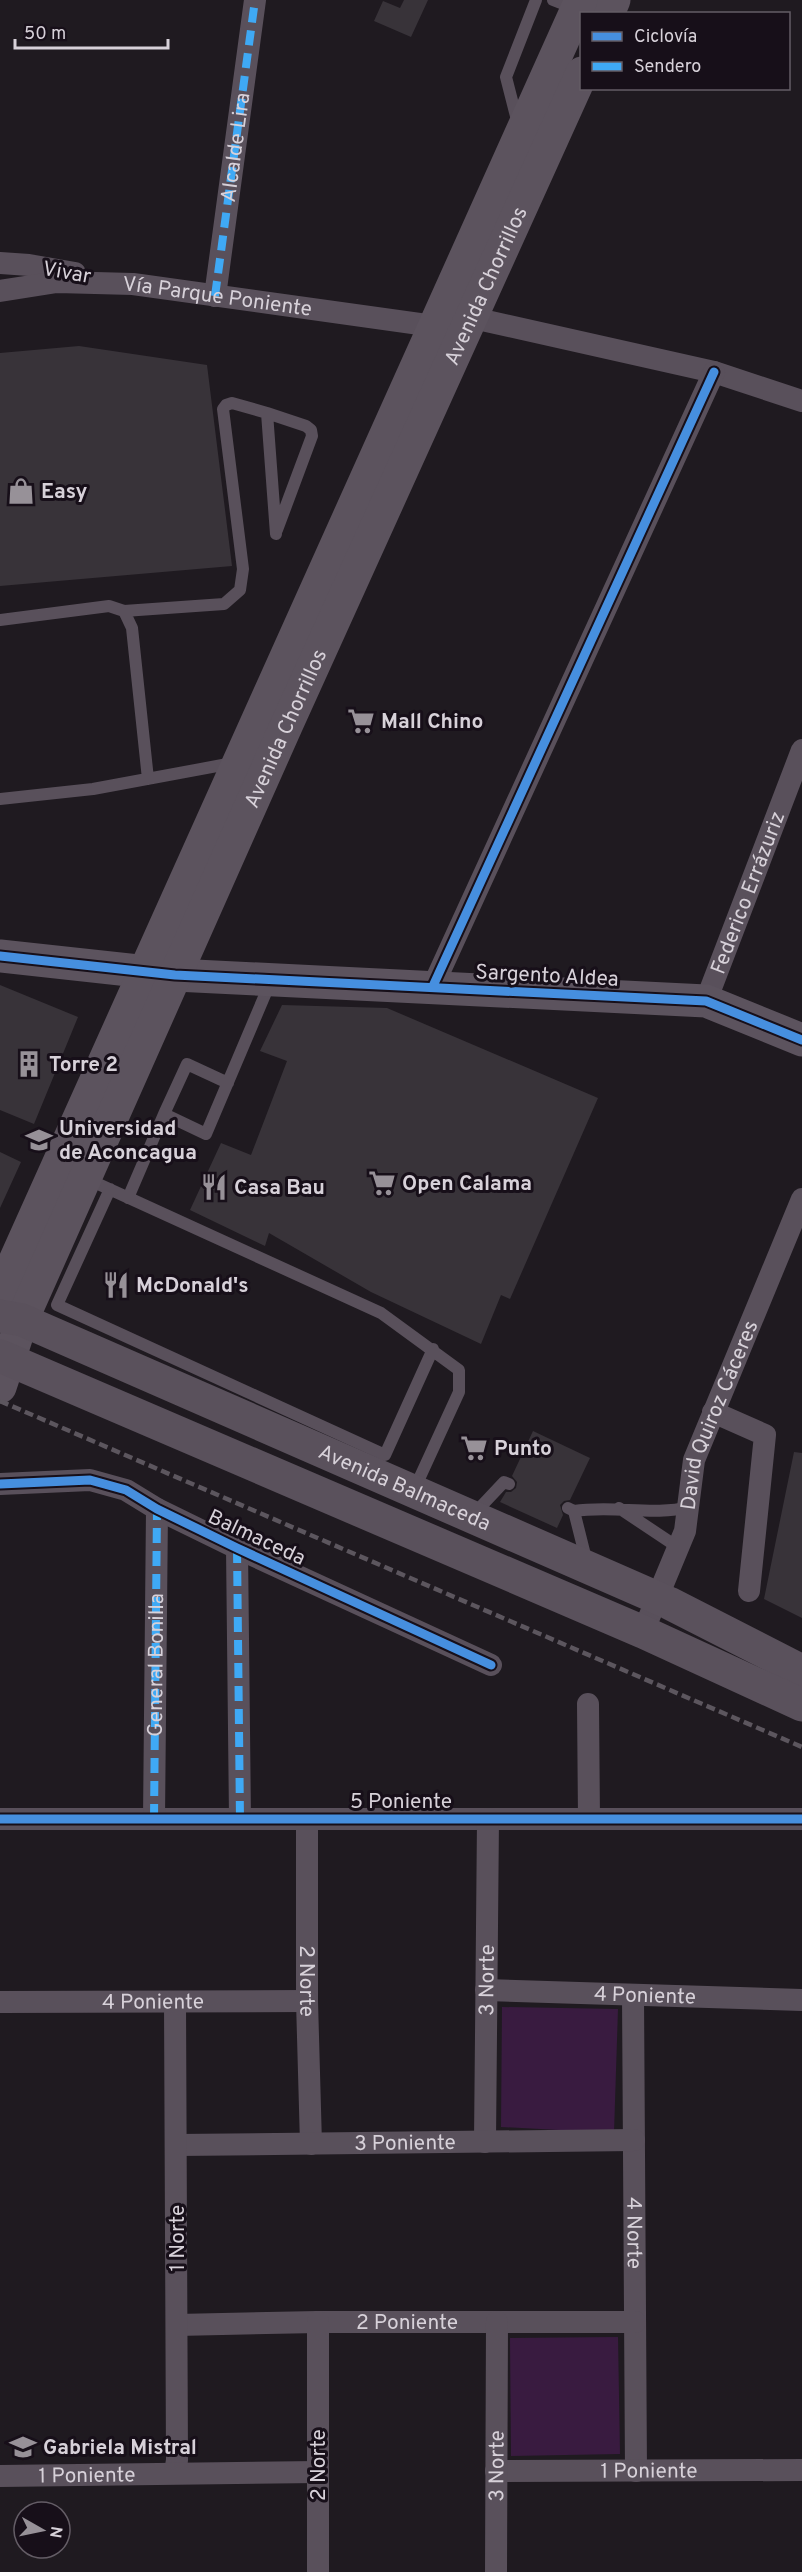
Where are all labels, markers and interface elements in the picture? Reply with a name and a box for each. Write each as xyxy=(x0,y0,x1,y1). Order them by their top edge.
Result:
scale bar xyxy=(15,12,168,50)
legend xyxy=(580,12,790,90)
text: 50 m xyxy=(24,23,66,46)
text: Ciclovía xyxy=(634,26,697,49)
text: Sendero xyxy=(634,56,701,79)
street label: Alcalde Lira xyxy=(216,91,257,204)
street label: Avenida Chorrillos xyxy=(439,203,535,370)
street label: Vivar xyxy=(40,256,93,291)
street label: Vía Parque Poniente xyxy=(122,272,314,324)
shop icon: Easy xyxy=(6,476,36,506)
place label: Easy xyxy=(41,479,88,506)
street label: Avenida Chorrillos xyxy=(239,645,334,813)
supermarket icon: Mall Chino xyxy=(346,706,376,736)
place label: Mall Chino xyxy=(381,709,483,736)
street label: Federico Errázuriz xyxy=(705,808,792,978)
street label: Sargento Aldea xyxy=(475,959,619,994)
building icon: Torre 2 xyxy=(14,1049,44,1079)
place label: Torre 2 xyxy=(49,1052,118,1079)
place label: Universidad de Aconcagua xyxy=(59,1116,197,1167)
school or university icon: Universidad de Aconcagua xyxy=(24,1125,54,1155)
supermarket icon: Open Calama xyxy=(367,1168,397,1198)
place label: Open Calama xyxy=(402,1171,532,1198)
restaurant icon: Casa Bau xyxy=(199,1172,229,1202)
place label: Casa Bau xyxy=(234,1175,325,1202)
restaurant icon: McDonald's xyxy=(101,1270,131,1300)
place label: McDonald's xyxy=(136,1273,249,1300)
street label: David Quiroz Cáceres xyxy=(676,1317,765,1512)
supermarket icon: Punto xyxy=(459,1433,489,1463)
place label: Punto xyxy=(494,1436,552,1463)
street label: Avenida Balmaceda xyxy=(314,1439,494,1538)
street label: Balmaceda xyxy=(203,1504,310,1573)
street label: General Bonilla xyxy=(143,1593,171,1737)
street label: 5 Poniente xyxy=(350,1789,452,1816)
street label: 3 Norte xyxy=(474,1944,502,2016)
street label: 2 Norte xyxy=(292,1945,319,2017)
street label: 4 Poniente xyxy=(593,1981,696,2012)
street label: 4 Poniente xyxy=(102,1989,204,2017)
street label: 3 Poniente xyxy=(354,2130,456,2158)
street label: 4 Norte xyxy=(619,2197,647,2269)
street label: 1 Norte xyxy=(165,2205,192,2271)
street label: 2 Poniente xyxy=(356,2310,458,2337)
street label: 2 Norte xyxy=(306,2429,333,2501)
street label: 3 Norte xyxy=(484,2430,512,2502)
school or university icon: Gabriela Mistral xyxy=(8,2432,38,2462)
place label: Gabriela Mistral xyxy=(43,2435,197,2462)
street label: 1 Poniente xyxy=(600,2458,698,2486)
street label: 1 Poniente xyxy=(38,2462,136,2491)
north arrow xyxy=(12,2500,72,2560)
text: N xyxy=(44,2525,66,2539)

